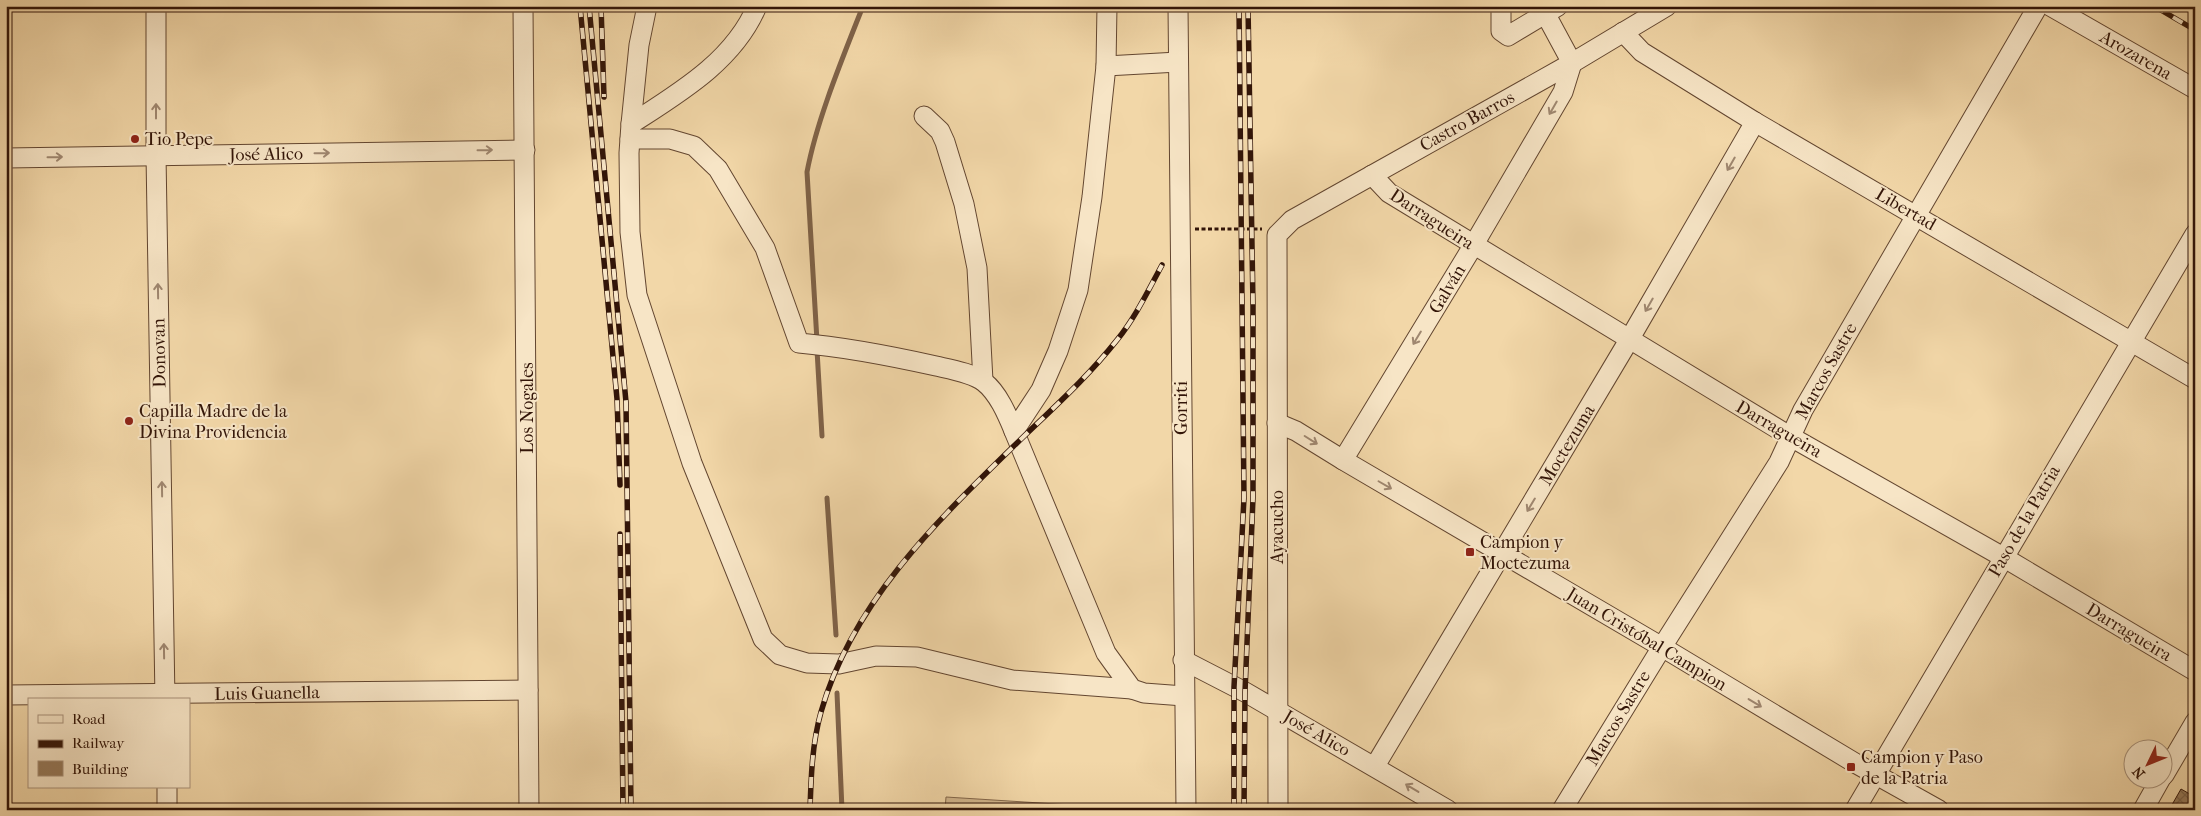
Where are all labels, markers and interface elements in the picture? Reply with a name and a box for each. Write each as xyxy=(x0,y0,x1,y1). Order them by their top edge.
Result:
street label: Arozarena xyxy=(2095,26,2176,85)
street label: Castro Barros xyxy=(1416,87,1519,156)
one-way arrow xyxy=(1548,100,1558,114)
one-way arrow xyxy=(151,103,161,120)
place label: Tio Pepe xyxy=(145,129,213,150)
marker: Tio Pepe xyxy=(129,133,141,145)
street label: José Alico xyxy=(227,143,303,166)
one-way arrow xyxy=(477,146,493,155)
one-way arrow xyxy=(314,148,330,158)
one-way arrow xyxy=(46,152,63,162)
one-way arrow xyxy=(1725,156,1735,170)
street label: Darragueira xyxy=(1386,184,1478,255)
street label: Libertad xyxy=(1872,184,1940,235)
street label: Galván xyxy=(1425,260,1470,318)
one-way arrow xyxy=(154,283,163,299)
one-way arrow xyxy=(1644,297,1654,311)
street label: Donovan xyxy=(148,318,171,388)
street label: Marcos Sastre xyxy=(1791,319,1862,423)
one-way arrow xyxy=(1412,330,1422,344)
street label: Los Nogales xyxy=(517,362,538,454)
street label: Gorriti xyxy=(1171,380,1192,435)
street label: Darragueira xyxy=(1732,396,1826,463)
place label: Capilla Madre de la Divina Providencia xyxy=(139,401,288,443)
street label: Moctezuma xyxy=(1535,401,1600,489)
marker: Capilla Madre de la Divina Providencia xyxy=(123,415,135,427)
one-way arrow xyxy=(1303,435,1317,445)
street label: Paso de la Patria xyxy=(1984,461,2065,581)
one-way arrow xyxy=(1377,480,1391,490)
one-way arrow xyxy=(157,481,167,497)
street label: Ayacucho xyxy=(1267,490,1288,565)
one-way arrow xyxy=(1526,497,1536,511)
place label: Campion y Moctezuma xyxy=(1480,532,1571,574)
marker: Campion y Moctezuma xyxy=(1464,546,1476,558)
street label: Juan Cristóbal Campion xyxy=(1561,582,1731,696)
street label: Darragueira xyxy=(2082,599,2176,666)
one-way arrow xyxy=(159,643,169,660)
street label: Marcos Sastre xyxy=(1582,667,1655,770)
street label: Luis Guanella xyxy=(214,682,321,705)
legend xyxy=(28,698,190,788)
one-way arrow xyxy=(1747,698,1761,708)
street label: José Alico xyxy=(1278,705,1354,761)
text: Road xyxy=(72,710,106,728)
text: Railway xyxy=(72,734,125,752)
north arrow xyxy=(2124,738,2174,788)
place label: Campion y Paso de la Patria xyxy=(1861,747,1983,789)
text: Building xyxy=(72,760,129,778)
marker: Campion y Paso de la Patria xyxy=(1845,761,1857,773)
text: N xyxy=(2129,763,2149,782)
one-way arrow xyxy=(1405,782,1419,792)

